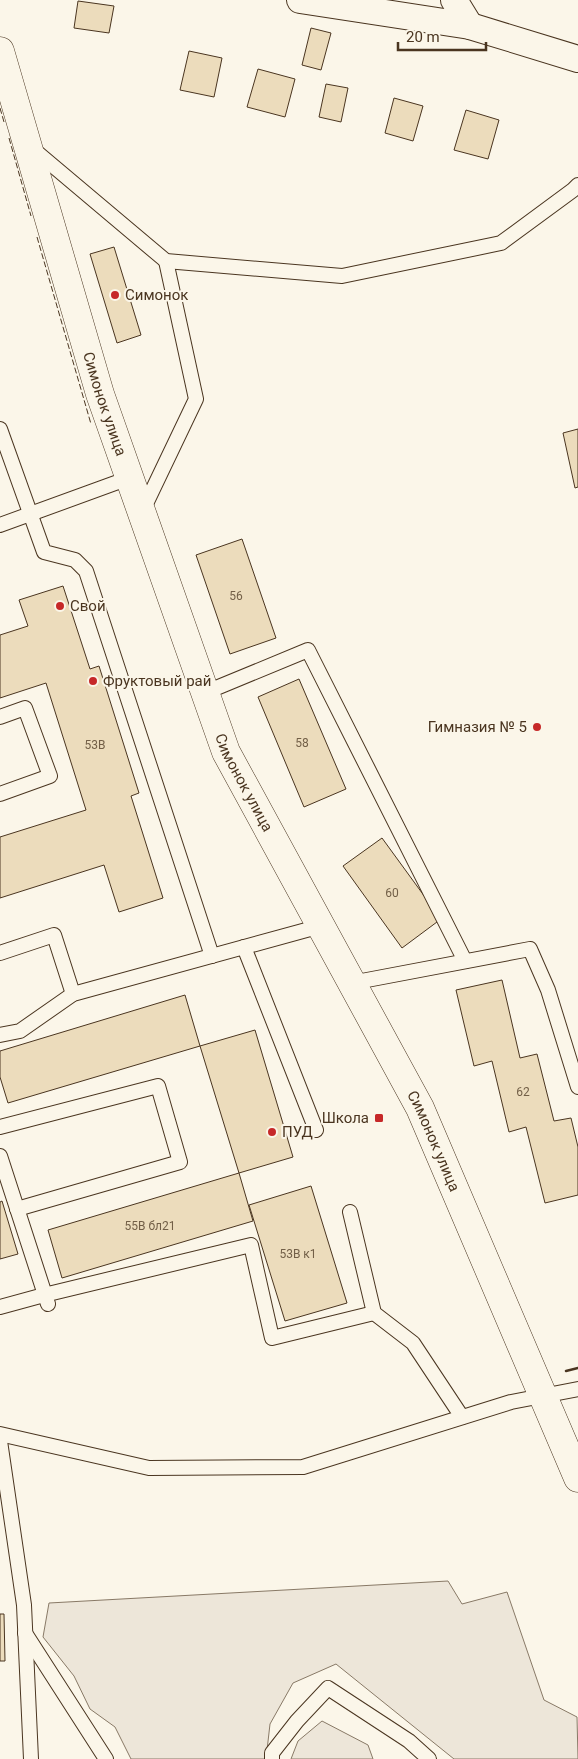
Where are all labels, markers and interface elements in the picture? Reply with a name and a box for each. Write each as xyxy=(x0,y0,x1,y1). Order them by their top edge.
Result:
scale bar xyxy=(398,20,486,52)
text: 20 m xyxy=(406,28,440,46)
place label: Симонок xyxy=(125,286,188,304)
marker: Симонок xyxy=(109,289,121,301)
street label: Симонок улица xyxy=(79,350,130,458)
house number: 56 xyxy=(229,589,243,603)
place label: Свой xyxy=(70,597,106,615)
marker: Свой xyxy=(54,600,66,612)
place label: Фруктовый рай xyxy=(103,672,211,690)
marker: Фруктовый рай xyxy=(87,675,99,687)
place label: Гимназия № 5 xyxy=(428,718,527,736)
marker: Гимназия № 5 xyxy=(531,721,543,733)
street label: Симонок улица xyxy=(211,731,277,835)
house number: 58 xyxy=(295,736,309,750)
house number: 53В xyxy=(85,738,105,752)
house number: 60 xyxy=(385,886,399,900)
house number: 62 xyxy=(516,1085,530,1099)
street label: Симонок улица xyxy=(403,1087,464,1194)
place label: Школа xyxy=(322,1109,369,1127)
marker: Школа xyxy=(373,1112,385,1124)
place label: ПУД xyxy=(282,1123,313,1141)
marker: ПУД xyxy=(266,1126,278,1138)
house number: 55В бл21 xyxy=(124,1219,176,1233)
house number: 53В к1 xyxy=(279,1247,317,1261)

